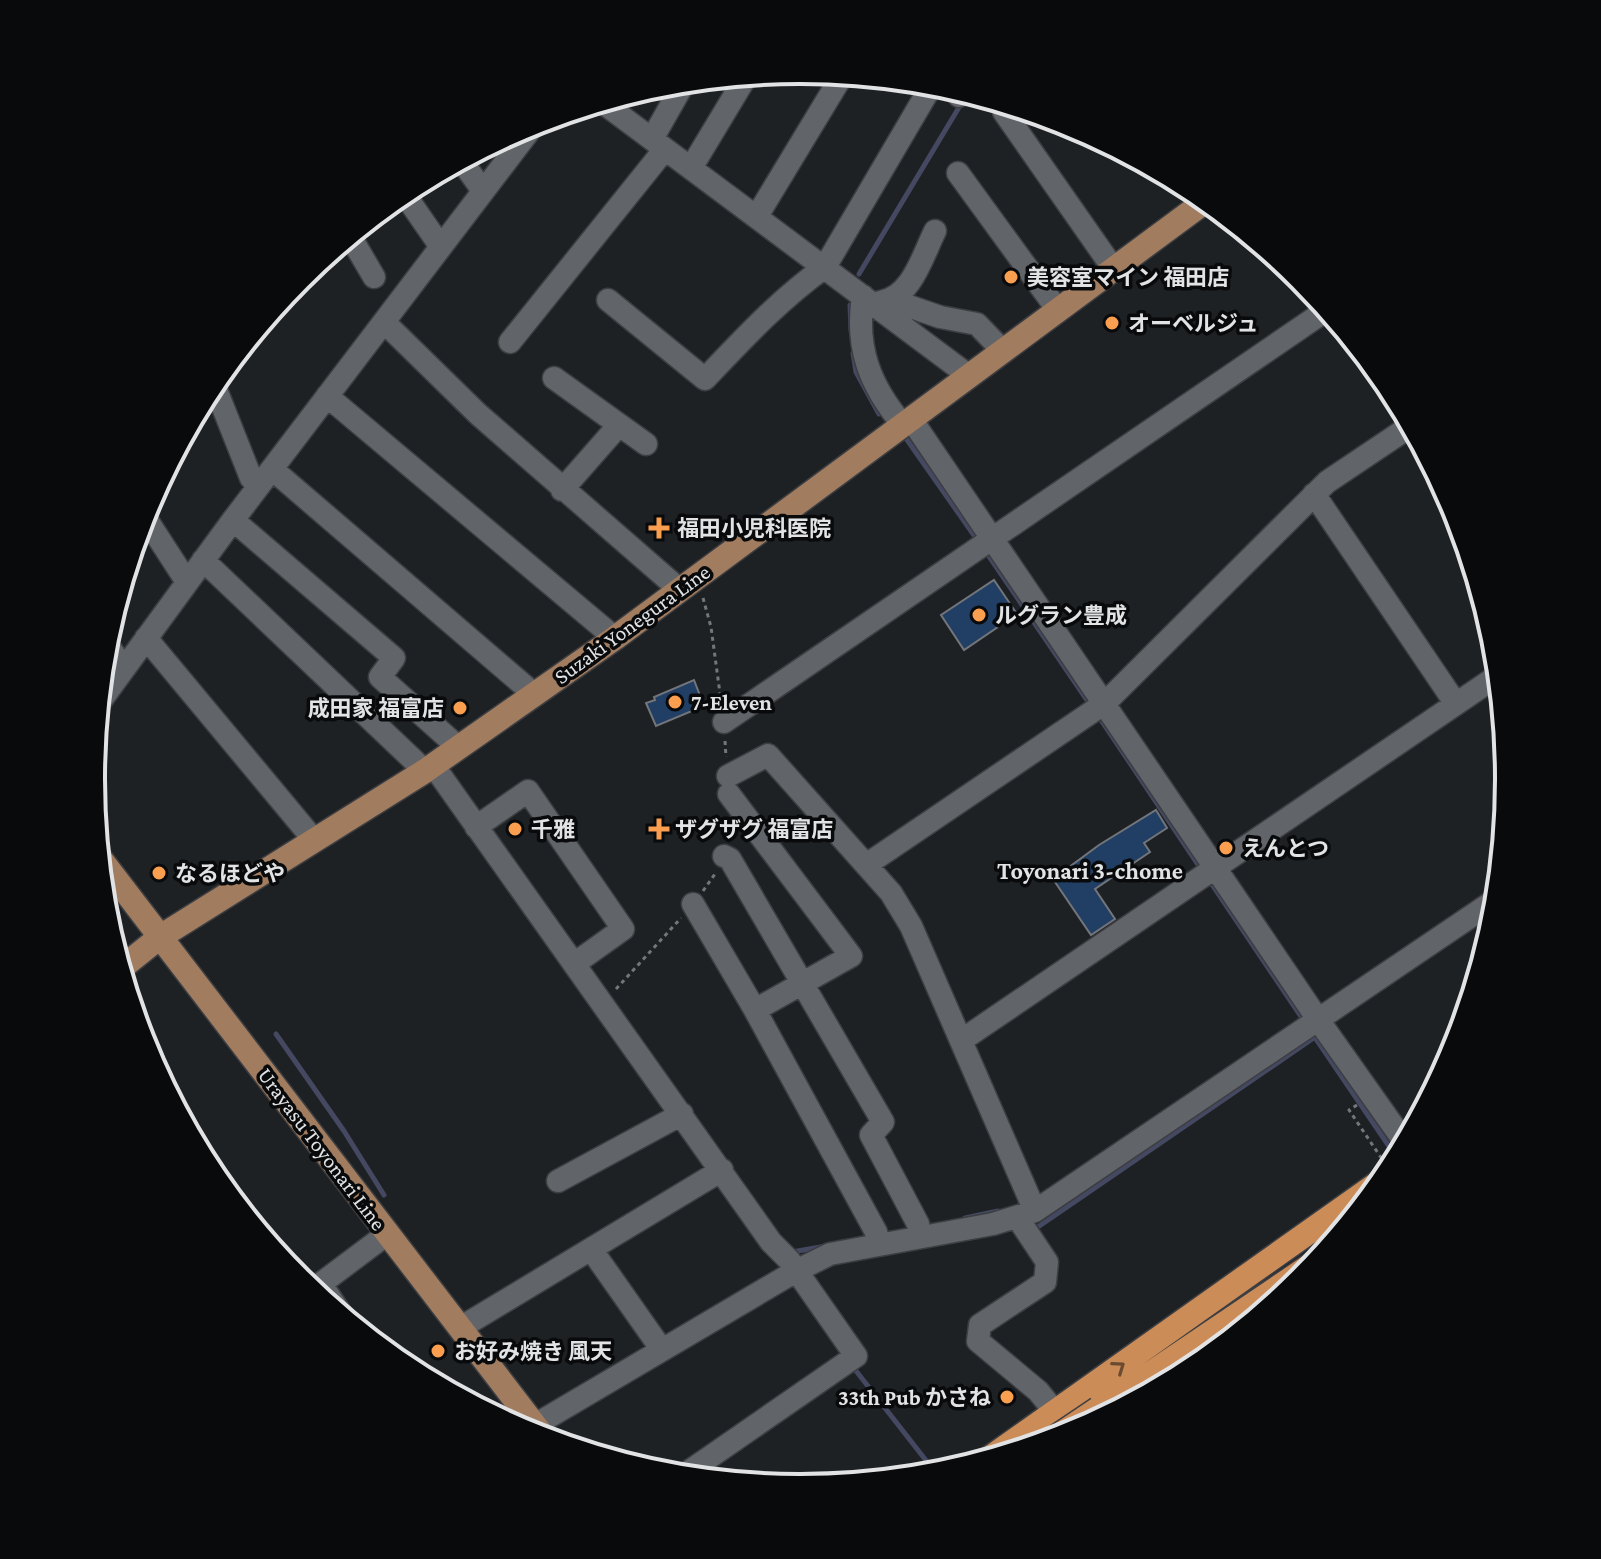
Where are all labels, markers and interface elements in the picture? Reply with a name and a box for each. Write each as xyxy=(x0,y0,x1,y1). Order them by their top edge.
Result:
place label: 美容室マイン 福田店 xyxy=(1027,265,1229,290)
marker: 美容室マイン 福田店 xyxy=(1002,268,1020,286)
place label: オーベルジュ xyxy=(1128,311,1258,336)
marker: オーベルジュ xyxy=(1103,314,1121,332)
place label: 福田小児科医院 xyxy=(677,516,831,541)
marker: 福田小児科医院 xyxy=(648,517,670,539)
street label: Suzaki Yonegura Line xyxy=(549,559,715,689)
place label: ルグラン豊成 xyxy=(995,603,1127,628)
marker: ルグラン豊成 xyxy=(970,606,988,624)
place label: 7-Eleven xyxy=(691,690,772,715)
marker: 7-Eleven xyxy=(666,693,684,711)
place label: 成田家 福富店 xyxy=(308,696,444,721)
marker: 成田家 福富店 xyxy=(451,699,469,717)
place label: 千雅 xyxy=(531,817,575,842)
place label: ザグザグ 福富店 xyxy=(675,817,833,842)
marker: 千雅 xyxy=(506,820,524,838)
marker: ザグザグ 福富店 xyxy=(650,820,668,838)
place label: えんとつ xyxy=(1242,836,1329,861)
marker: えんとつ xyxy=(1217,839,1235,857)
district label: Toyonari 3-chome xyxy=(997,857,1183,884)
place label: なるほどや xyxy=(175,861,285,886)
marker: なるほどや xyxy=(150,864,168,882)
street label: Urayasu Toyonari Line xyxy=(253,1063,391,1235)
place label: お好み焼き 風天 xyxy=(454,1339,612,1364)
marker: お好み焼き 風天 xyxy=(429,1342,447,1360)
one-way arrow xyxy=(1111,1362,1125,1377)
place label: 33th Pub かさね xyxy=(838,1385,991,1410)
marker: 33th Pub かさね xyxy=(998,1388,1016,1406)

